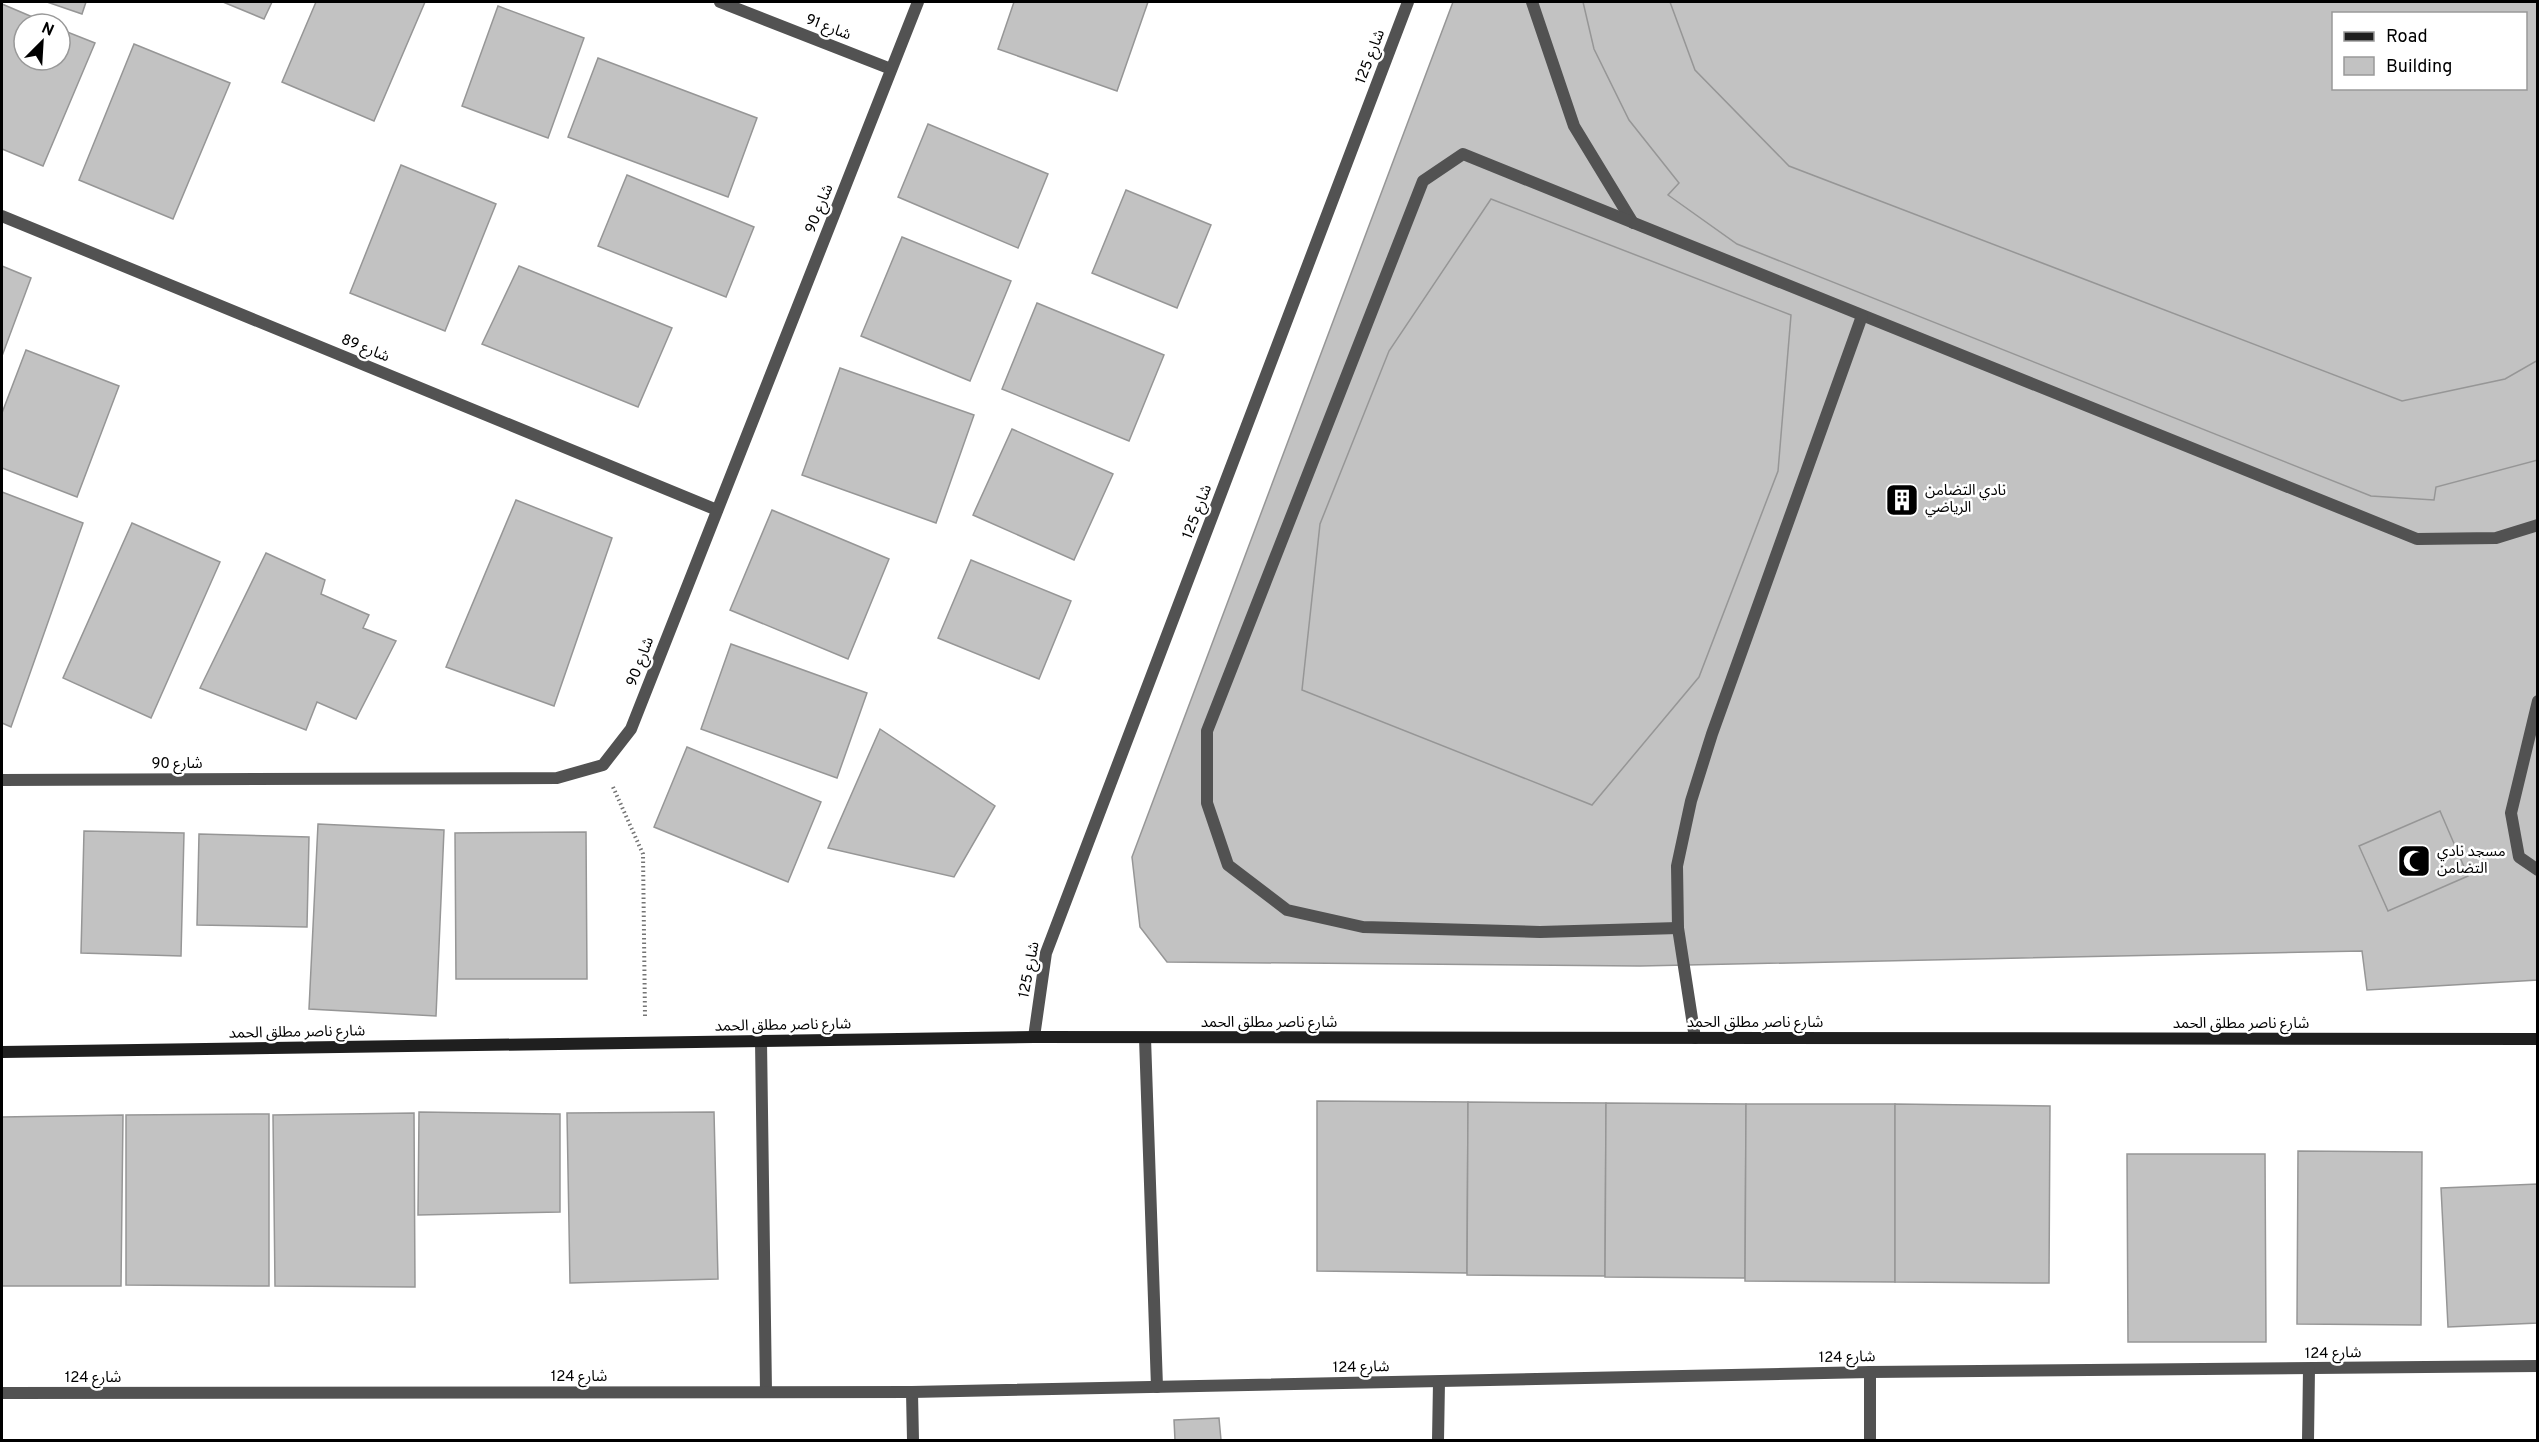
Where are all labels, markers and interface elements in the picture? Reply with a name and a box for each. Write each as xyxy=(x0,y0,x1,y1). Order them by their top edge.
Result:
street label: شارع 91 xyxy=(802,11,854,46)
north arrow xyxy=(12,12,72,72)
legend xyxy=(2332,12,2527,90)
text: N xyxy=(38,19,57,42)
text: Road xyxy=(2386,26,2428,49)
street label: شارع 125 xyxy=(1352,27,1391,87)
text: Building xyxy=(2386,56,2452,79)
street label: شارع 90 xyxy=(802,181,839,237)
street label: شارع 89 xyxy=(338,331,392,368)
street label: شارع 125 xyxy=(1179,482,1218,542)
building icon: نادي التضامن الرياضي xyxy=(1884,482,1920,518)
place label: نادي التضامن الرياضي xyxy=(1925,482,2006,518)
street label: شارع 90 xyxy=(623,634,660,690)
street label: شارع 90 xyxy=(151,755,203,775)
mosque icon: مسجد نادي التضامن xyxy=(2396,843,2432,879)
place label: مسجد نادي التضامن xyxy=(2437,843,2506,879)
street label: شارع 125 xyxy=(1015,940,1046,1000)
street label: شارع ناصر مطلق الحمد xyxy=(1201,1014,1337,1034)
street label: شارع ناصر مطلق الحمد xyxy=(1687,1014,1823,1034)
street label: شارع ناصر مطلق الحمد xyxy=(715,1015,852,1038)
street label: شارع ناصر مطلق الحمد xyxy=(2173,1015,2309,1035)
street label: شارع ناصر مطلق الحمد xyxy=(229,1022,366,1045)
street label: شارع 124 xyxy=(2304,1344,2362,1365)
street label: شارع 124 xyxy=(1818,1348,1876,1369)
street label: شارع 124 xyxy=(1332,1358,1390,1379)
street label: شارع 124 xyxy=(551,1368,608,1388)
street label: شارع 124 xyxy=(65,1369,122,1389)

